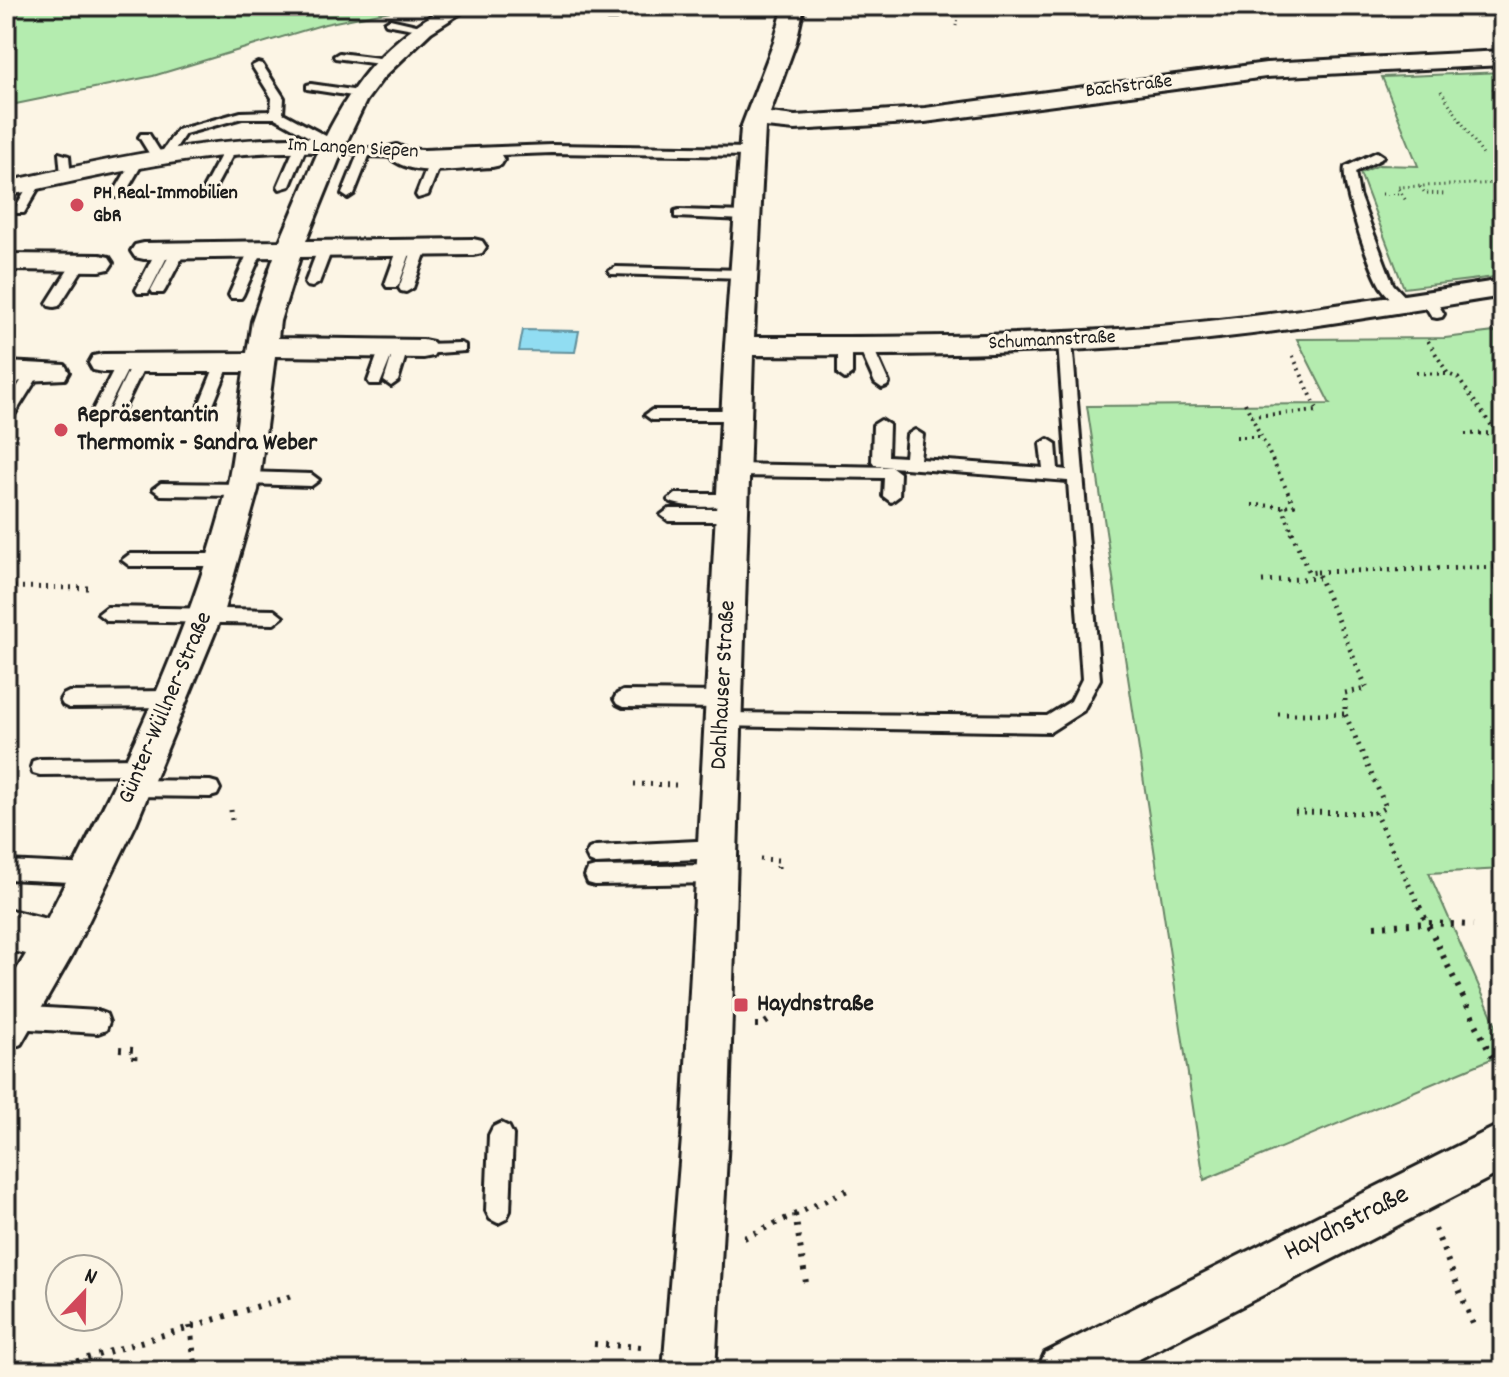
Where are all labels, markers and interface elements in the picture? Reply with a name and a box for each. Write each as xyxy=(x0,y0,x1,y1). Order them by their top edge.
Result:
street label: Bachstraße xyxy=(1084,68,1174,106)
street label: Im Langen Siepen xyxy=(287,132,419,166)
place label: PH Real-Immobilien GbR xyxy=(93,180,238,231)
marker: PH Real-Immobilien GbR xyxy=(68,196,86,214)
street label: Schumannstraße xyxy=(988,324,1116,358)
place label: Repräsentantin Thermomix - Sandra Weber xyxy=(77,399,318,461)
marker: Repräsentantin Thermomix - Sandra Weber xyxy=(52,421,70,439)
street label: Dahlhauser Straße xyxy=(703,599,745,771)
street label: Günter-Wüllner-Straße xyxy=(110,607,222,809)
place label: Haydnstraße xyxy=(757,988,874,1022)
marker: Haydnstraße xyxy=(732,996,750,1014)
street label: Haydnstraße xyxy=(1277,1176,1417,1274)
north arrow xyxy=(44,1253,124,1333)
text: N xyxy=(79,1261,101,1294)

